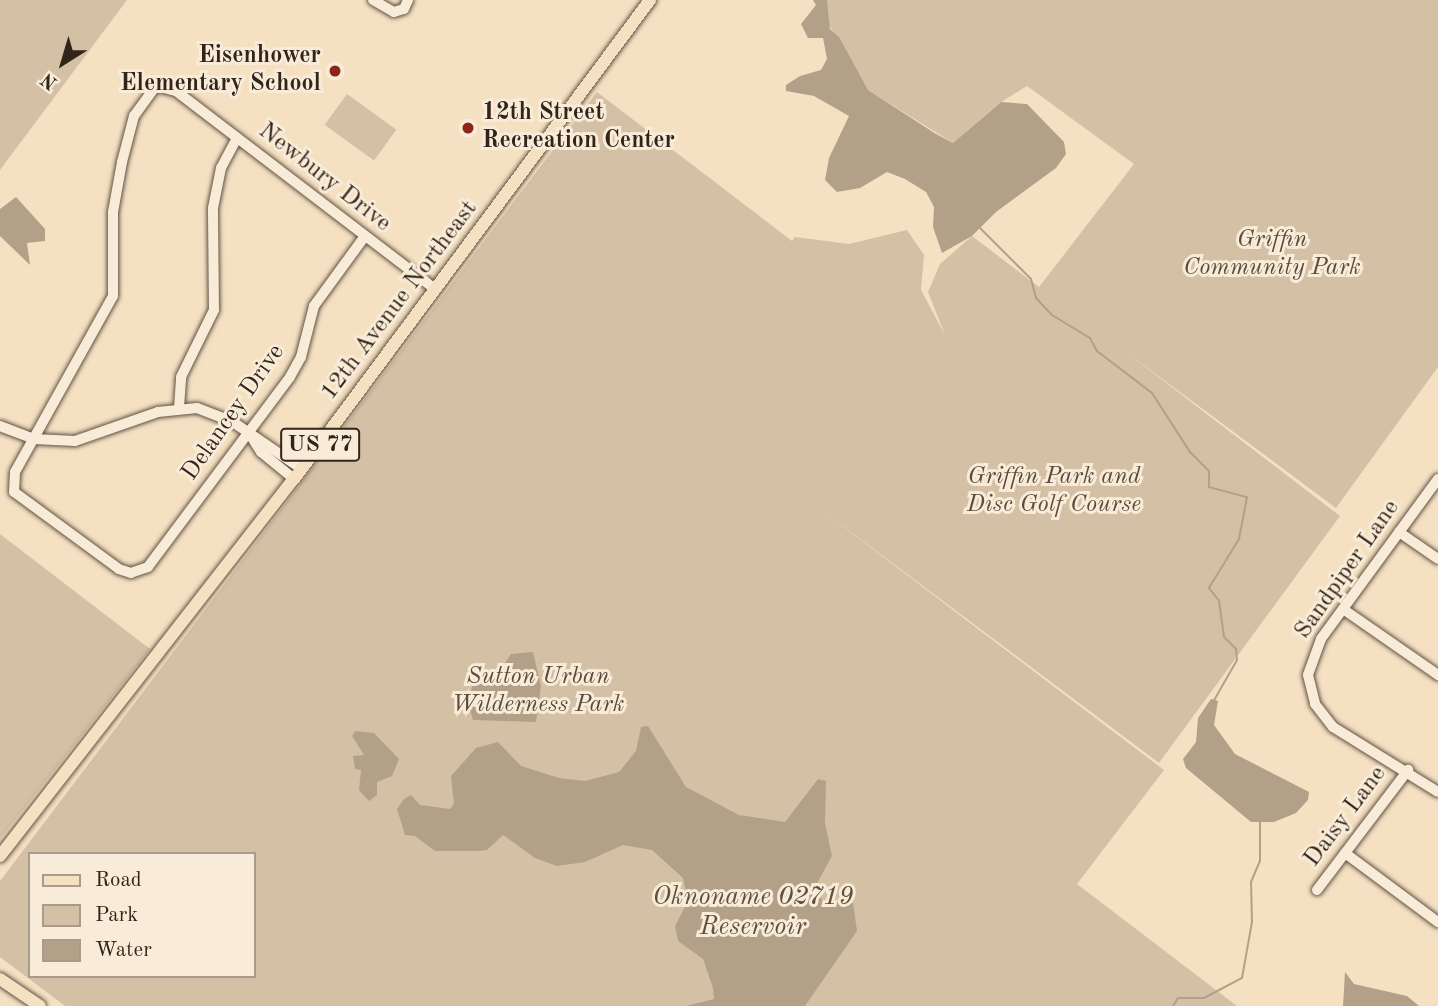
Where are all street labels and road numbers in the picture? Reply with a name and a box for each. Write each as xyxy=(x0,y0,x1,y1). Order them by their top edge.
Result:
street label: Newbury Drive xyxy=(252,117,396,239)
street label: 12th Avenue Northeast xyxy=(316,196,484,406)
street label: Delancey Drive xyxy=(176,339,292,487)
road number: US 77 xyxy=(280,426,360,464)
street label: Sandpiper Lane xyxy=(1289,495,1407,645)
street label: Daisy Lane xyxy=(1299,761,1393,873)

